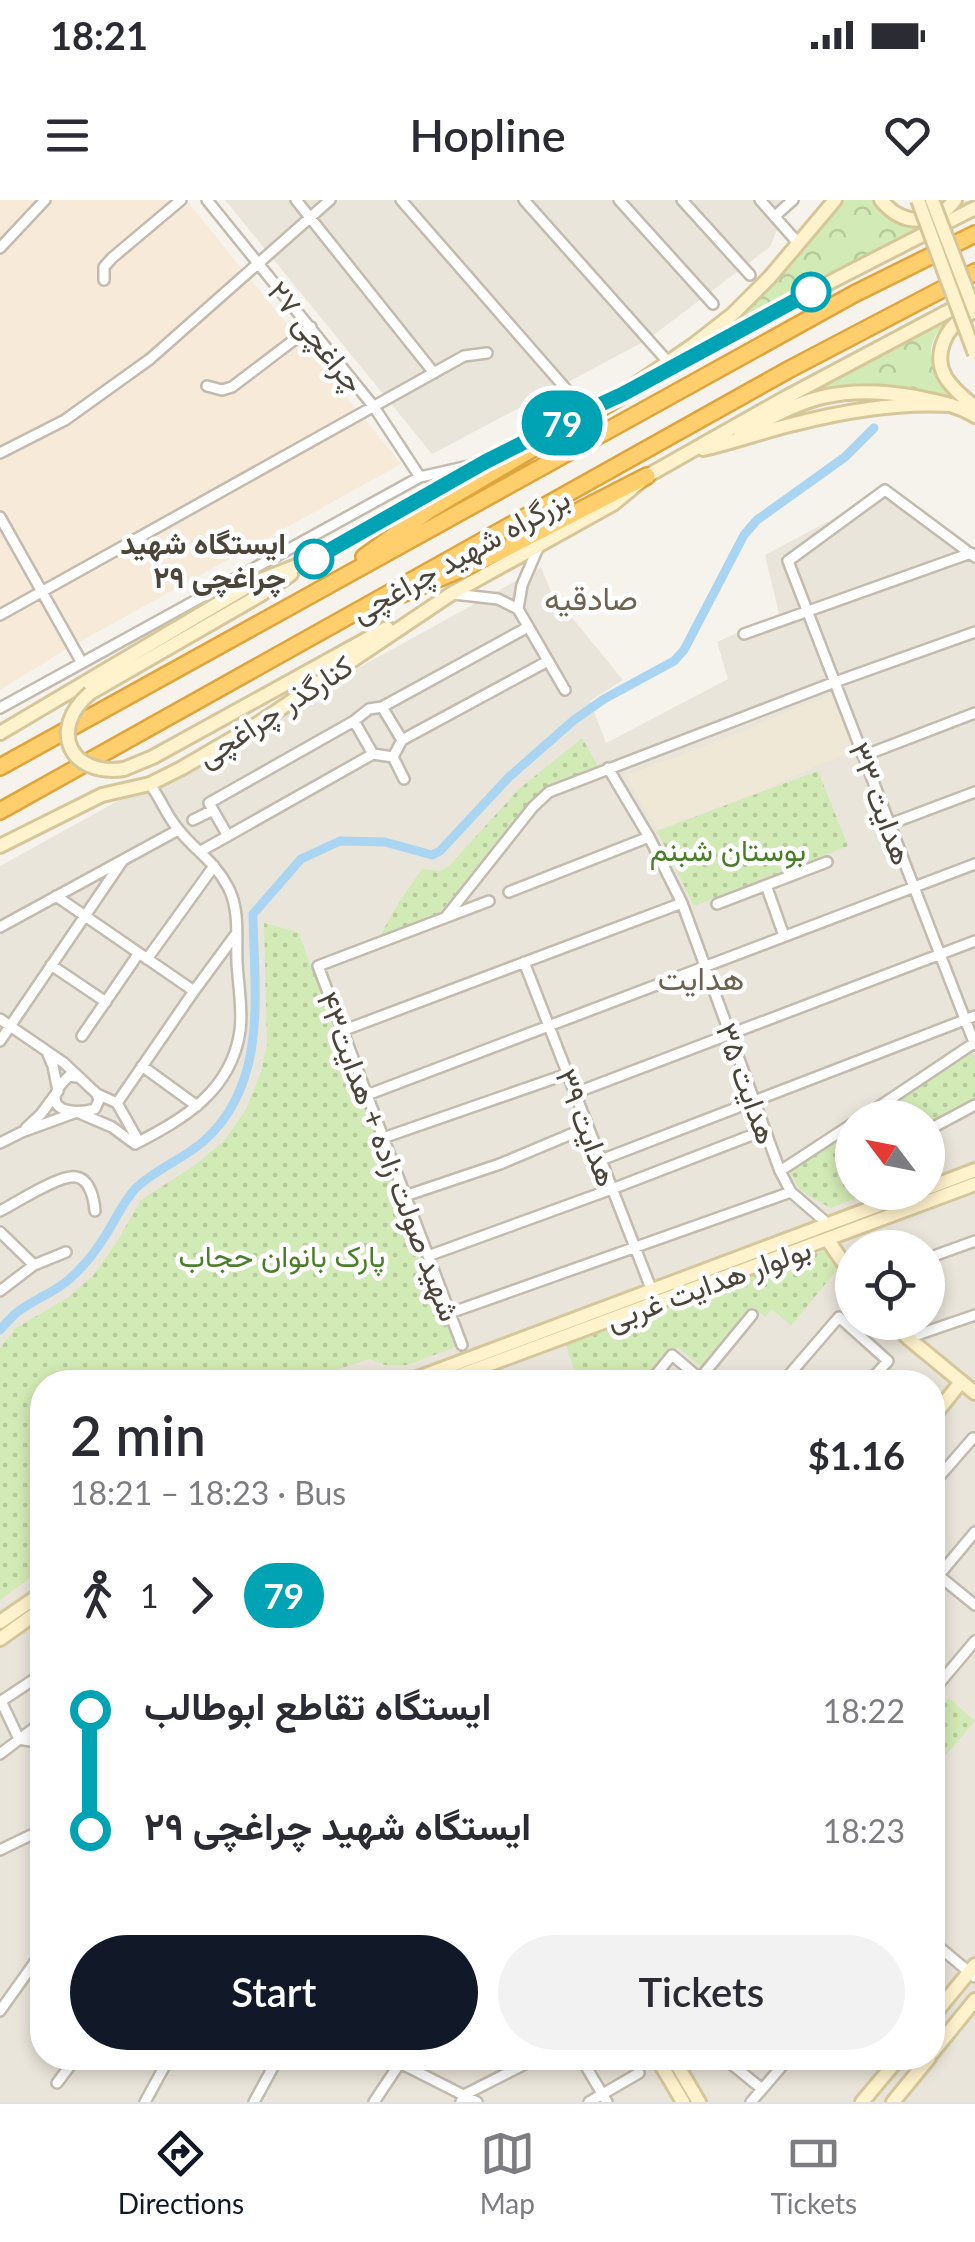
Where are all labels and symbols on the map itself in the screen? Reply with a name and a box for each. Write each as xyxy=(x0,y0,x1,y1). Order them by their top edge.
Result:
street label: چراغچی ۲۷ xyxy=(258,273,373,402)
unlabelled marker xyxy=(792,273,830,311)
line badge: 79 xyxy=(517,390,607,456)
street label: بزرگراه شهید چراغچی xyxy=(344,479,577,632)
place label: ایستگاه شهید چراغچی ۲۹ xyxy=(120,524,286,598)
marker: ایستگاه شهید چراغچی ۲۹ xyxy=(295,540,333,578)
district label: صادقیه xyxy=(544,578,638,617)
street label: کنارگذر چراغچی xyxy=(189,646,361,777)
street label: هدایت ۳۳ xyxy=(841,737,922,870)
park label: بوستان شبنم xyxy=(650,831,806,870)
district label: هدایت xyxy=(658,958,744,997)
street label: شهید صولت زاده + هدایت۴۳ xyxy=(309,986,470,1327)
street label: هدایت ۳۵ xyxy=(709,1018,786,1149)
street label: هدایت ۳۹ xyxy=(548,1063,627,1191)
north arrow xyxy=(835,1100,945,1210)
street label: بولوار هدایت غربی xyxy=(601,1229,816,1339)
park label: پارک بانوان حجاب xyxy=(179,1237,385,1277)

